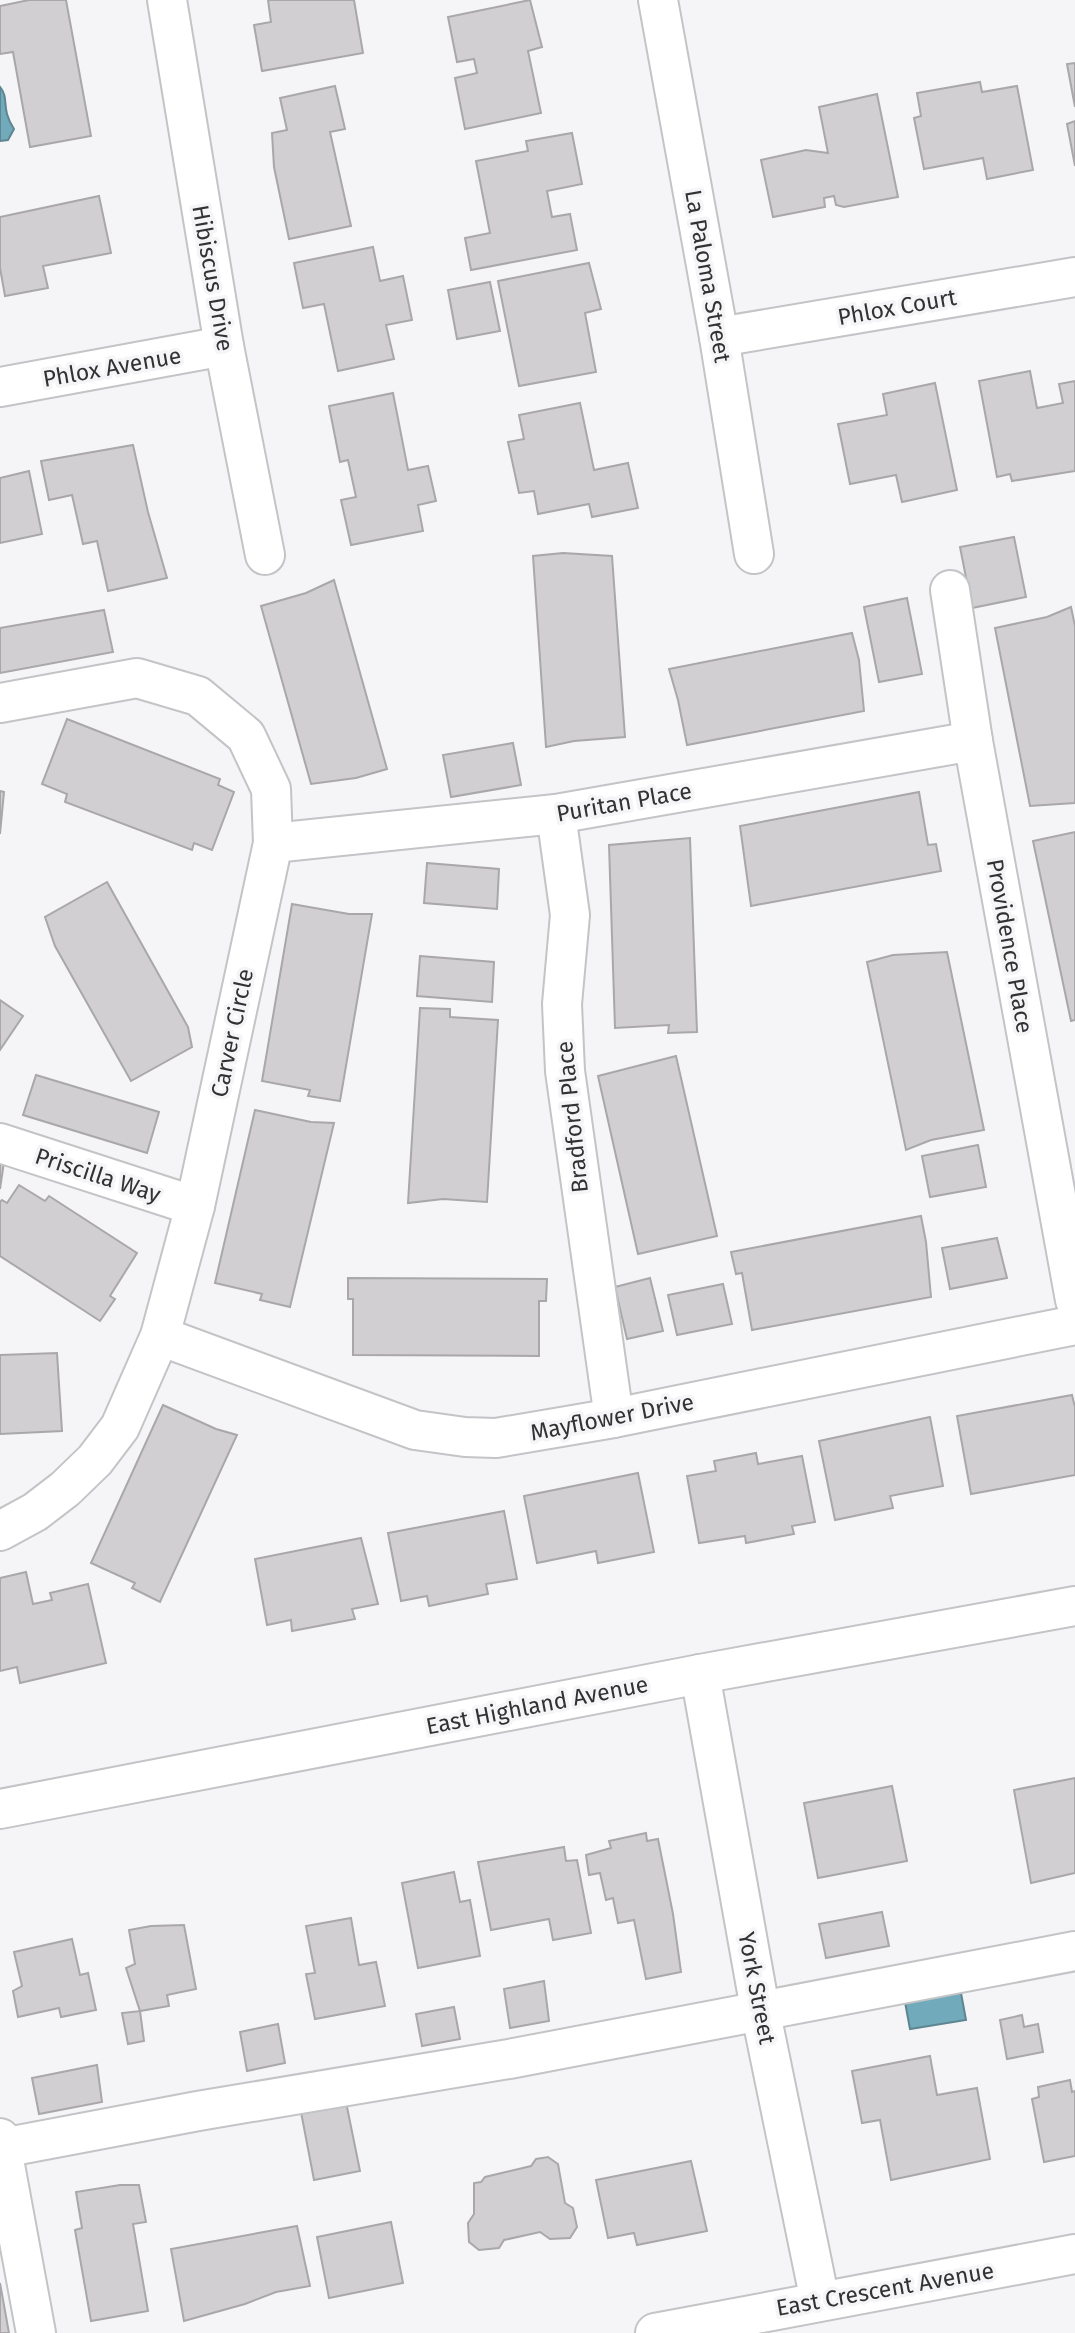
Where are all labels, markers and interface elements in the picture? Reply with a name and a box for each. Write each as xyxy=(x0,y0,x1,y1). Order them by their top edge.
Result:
street label: La Paloma Street xyxy=(679,187,737,365)
street label: Hibiscus Drive xyxy=(186,203,240,353)
street label: Phlox Court xyxy=(836,283,959,331)
street label: Phlox Avenue xyxy=(41,341,183,393)
street label: Puritan Place xyxy=(554,776,694,828)
street label: Providence Place xyxy=(981,857,1039,1035)
street label: Carver Circle xyxy=(205,966,259,1100)
street label: Bradford Place xyxy=(550,1040,594,1194)
street label: Priscilla Way xyxy=(32,1142,165,1209)
street label: Mayflower Drive xyxy=(528,1387,696,1447)
street label: East Highland Avenue xyxy=(423,1670,651,1740)
street label: York Street xyxy=(732,1929,782,2047)
street label: East Crescent Avenue xyxy=(774,2256,996,2322)

